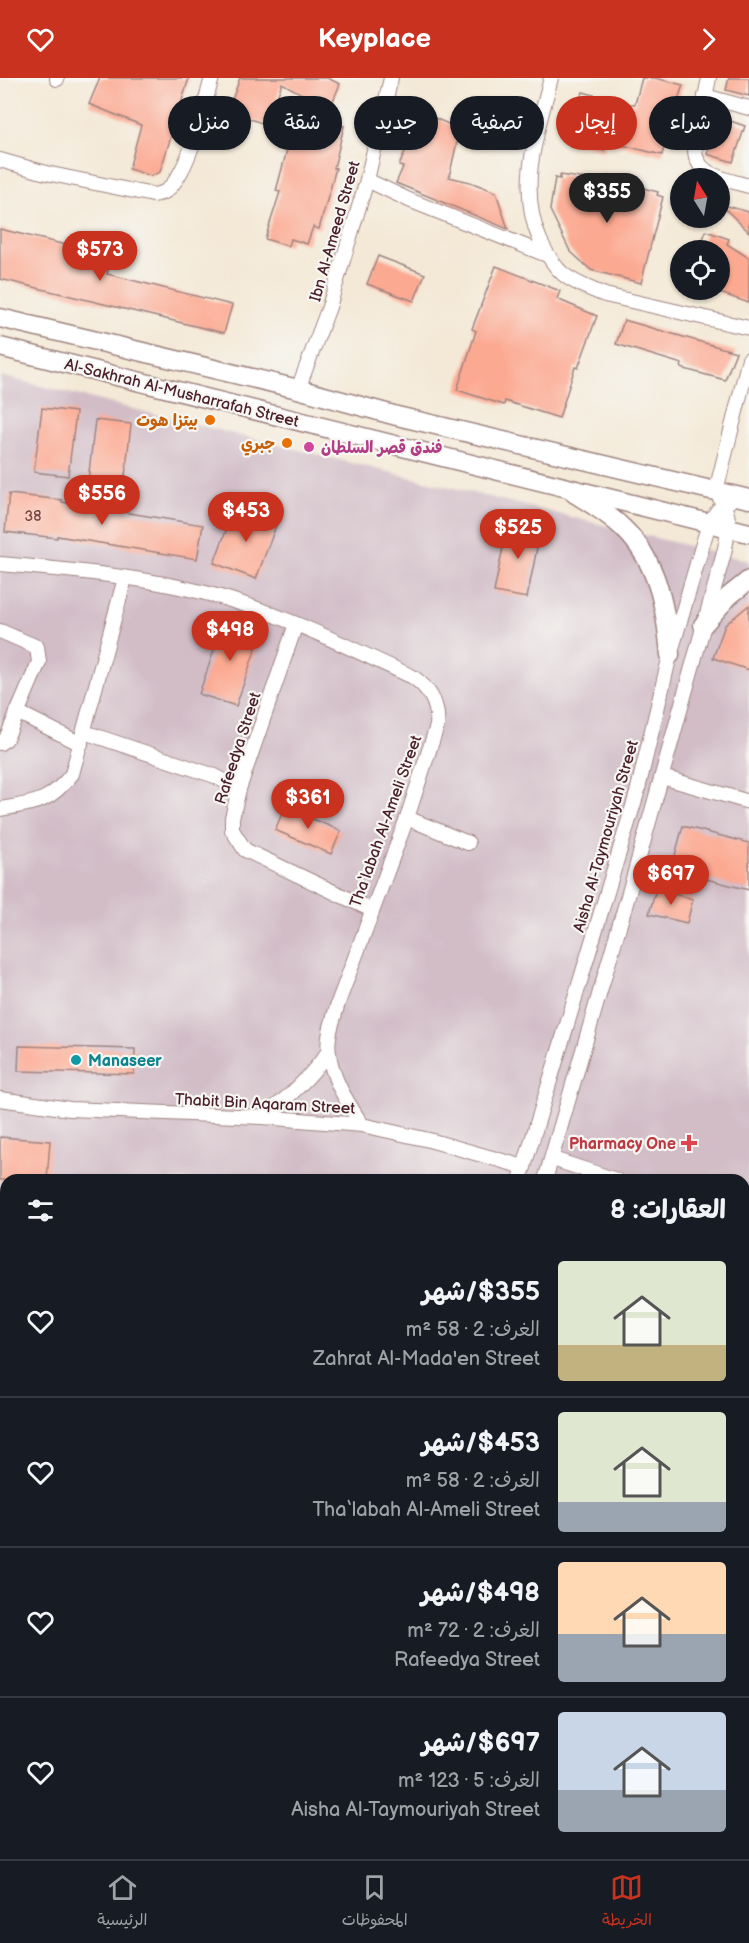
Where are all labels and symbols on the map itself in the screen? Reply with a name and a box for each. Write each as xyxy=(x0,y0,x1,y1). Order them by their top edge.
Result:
street label: Ibn Al-Ameed Street xyxy=(306,159,365,304)
north arrow xyxy=(670,168,730,228)
pin: $355 xyxy=(571,173,643,224)
pin: $573 xyxy=(64,231,136,282)
street label: Al-Sakhrah Al-Musharrafah Street xyxy=(63,355,301,432)
place label: بيتزا هوت xyxy=(136,412,198,431)
marker: بيتزا هوت xyxy=(203,413,217,427)
place label: جبري xyxy=(241,435,275,456)
marker: جبري xyxy=(280,436,294,450)
place label: فندق قصر السلطان xyxy=(321,439,443,458)
marker: فندق قصر السلطان xyxy=(302,440,316,454)
pin: $556 xyxy=(66,475,138,526)
pin: $453 xyxy=(210,492,282,543)
house number: 38 xyxy=(25,508,41,525)
pin: $525 xyxy=(482,509,554,560)
pin: $498 xyxy=(194,611,266,662)
street label: Rafeedya Street xyxy=(211,690,266,807)
street label: Tha‘labah Al-Ameli Street xyxy=(346,733,426,910)
street label: Aisha Al-Taymouriyah Street xyxy=(570,738,643,935)
pin: $361 xyxy=(272,779,344,830)
pin: $697 xyxy=(635,855,707,906)
place label: Manaseer xyxy=(88,1052,162,1071)
marker: Manaseer xyxy=(69,1053,83,1067)
street label: Thabit Bin Aqaram Street xyxy=(174,1090,356,1119)
marker: Pharmacy One xyxy=(680,1134,698,1152)
place label: Pharmacy One xyxy=(569,1135,676,1154)

